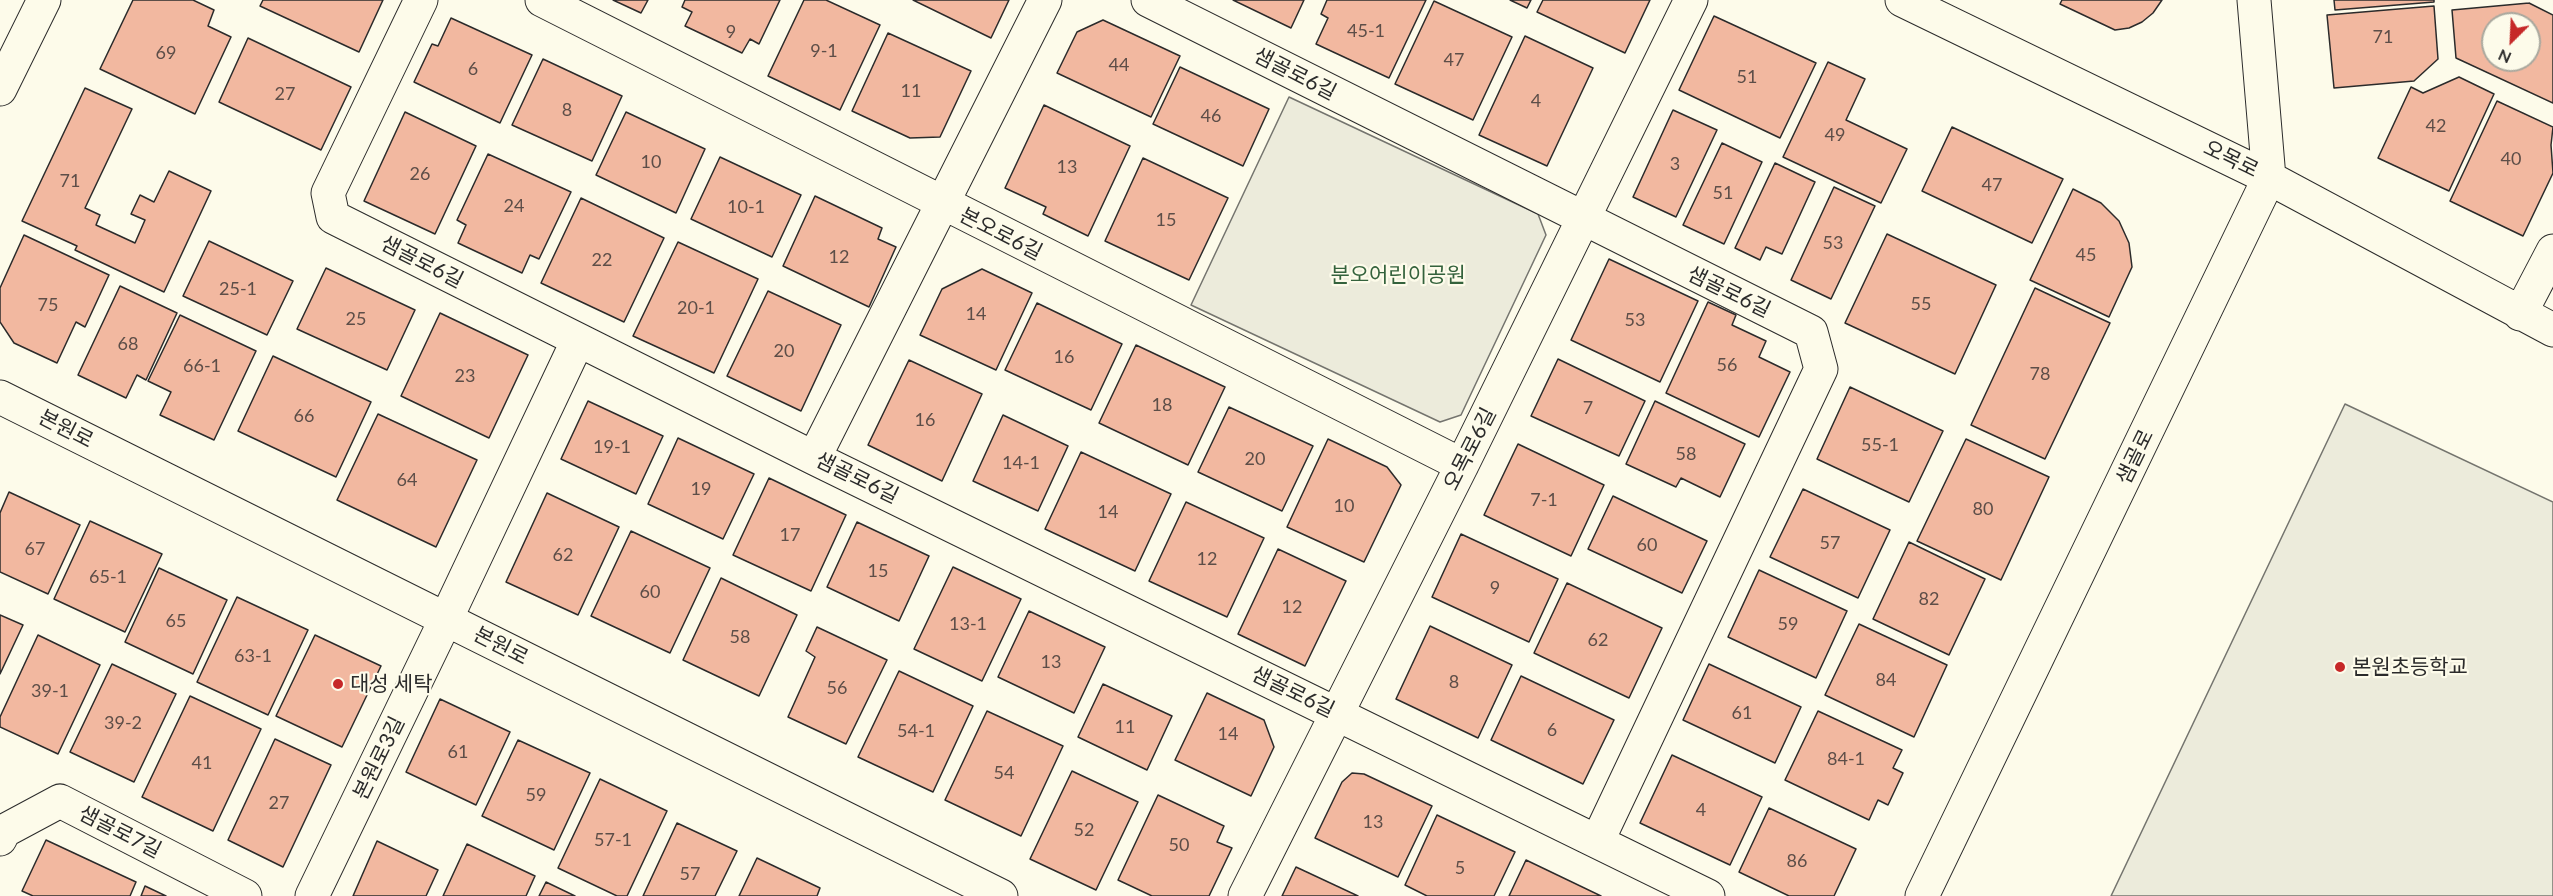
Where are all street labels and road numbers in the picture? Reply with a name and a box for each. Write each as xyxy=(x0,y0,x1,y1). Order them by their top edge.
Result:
street label: 샘골로6길 xyxy=(1249,42,1341,106)
street label: 오목로 xyxy=(2199,135,2263,183)
street label: 본오로6길 xyxy=(955,202,1047,266)
street label: 샘골로6길 xyxy=(376,230,468,294)
street label: 샘골로6길 xyxy=(1683,261,1775,323)
street label: 오목로6길 xyxy=(1438,403,1502,495)
street label: 본원로 xyxy=(34,405,98,453)
street label: 샘골로 xyxy=(2111,425,2159,489)
street label: 샘골로6길 xyxy=(811,447,903,509)
street label: 본원로 xyxy=(469,622,533,670)
street label: 샘골로6길 xyxy=(1247,661,1339,723)
street label: 본원로3길 xyxy=(348,712,410,804)
street label: 샘골로7길 xyxy=(74,800,166,864)

